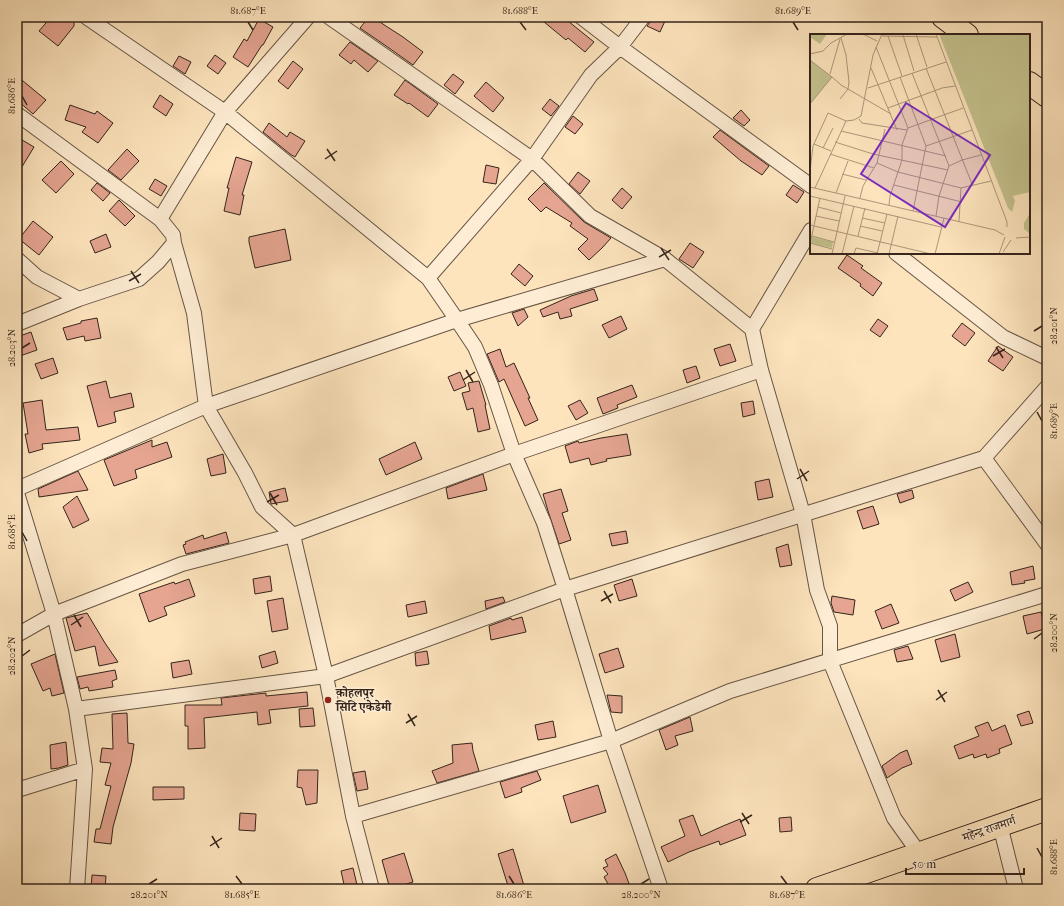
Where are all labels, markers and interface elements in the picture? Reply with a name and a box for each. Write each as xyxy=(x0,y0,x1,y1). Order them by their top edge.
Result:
text: 81.687°E xyxy=(230,5,266,17)
text: 81.688°E xyxy=(502,5,538,17)
text: 81.689°E xyxy=(775,5,811,17)
inset map xyxy=(810,34,1030,254)
text: 81.686°E xyxy=(6,78,18,114)
text: 28.201°N xyxy=(1048,307,1060,345)
text: 28.203°N xyxy=(6,329,18,367)
text: 81.689°E xyxy=(1048,403,1060,439)
text: 81.685°E xyxy=(6,514,18,550)
text: 28.200°N xyxy=(1048,613,1060,653)
text: 28.202°N xyxy=(6,636,18,676)
place label: कोहलपुर सिटि एकेडेमी xyxy=(335,686,392,714)
marker: कोहलपुर सिटि एकेडेमी xyxy=(323,695,333,705)
street label: महेन्द्र राजमार्ग xyxy=(959,812,1018,845)
text: 81.688°E xyxy=(1048,839,1060,875)
scale bar xyxy=(906,850,1024,876)
text: 50 m xyxy=(912,857,936,871)
text: 28.201°N xyxy=(130,889,168,901)
text: 81.685°E xyxy=(224,889,260,901)
text: 81.686°E xyxy=(496,889,532,901)
text: 28.200°N xyxy=(621,889,661,901)
text: 81.687°E xyxy=(769,889,805,901)

